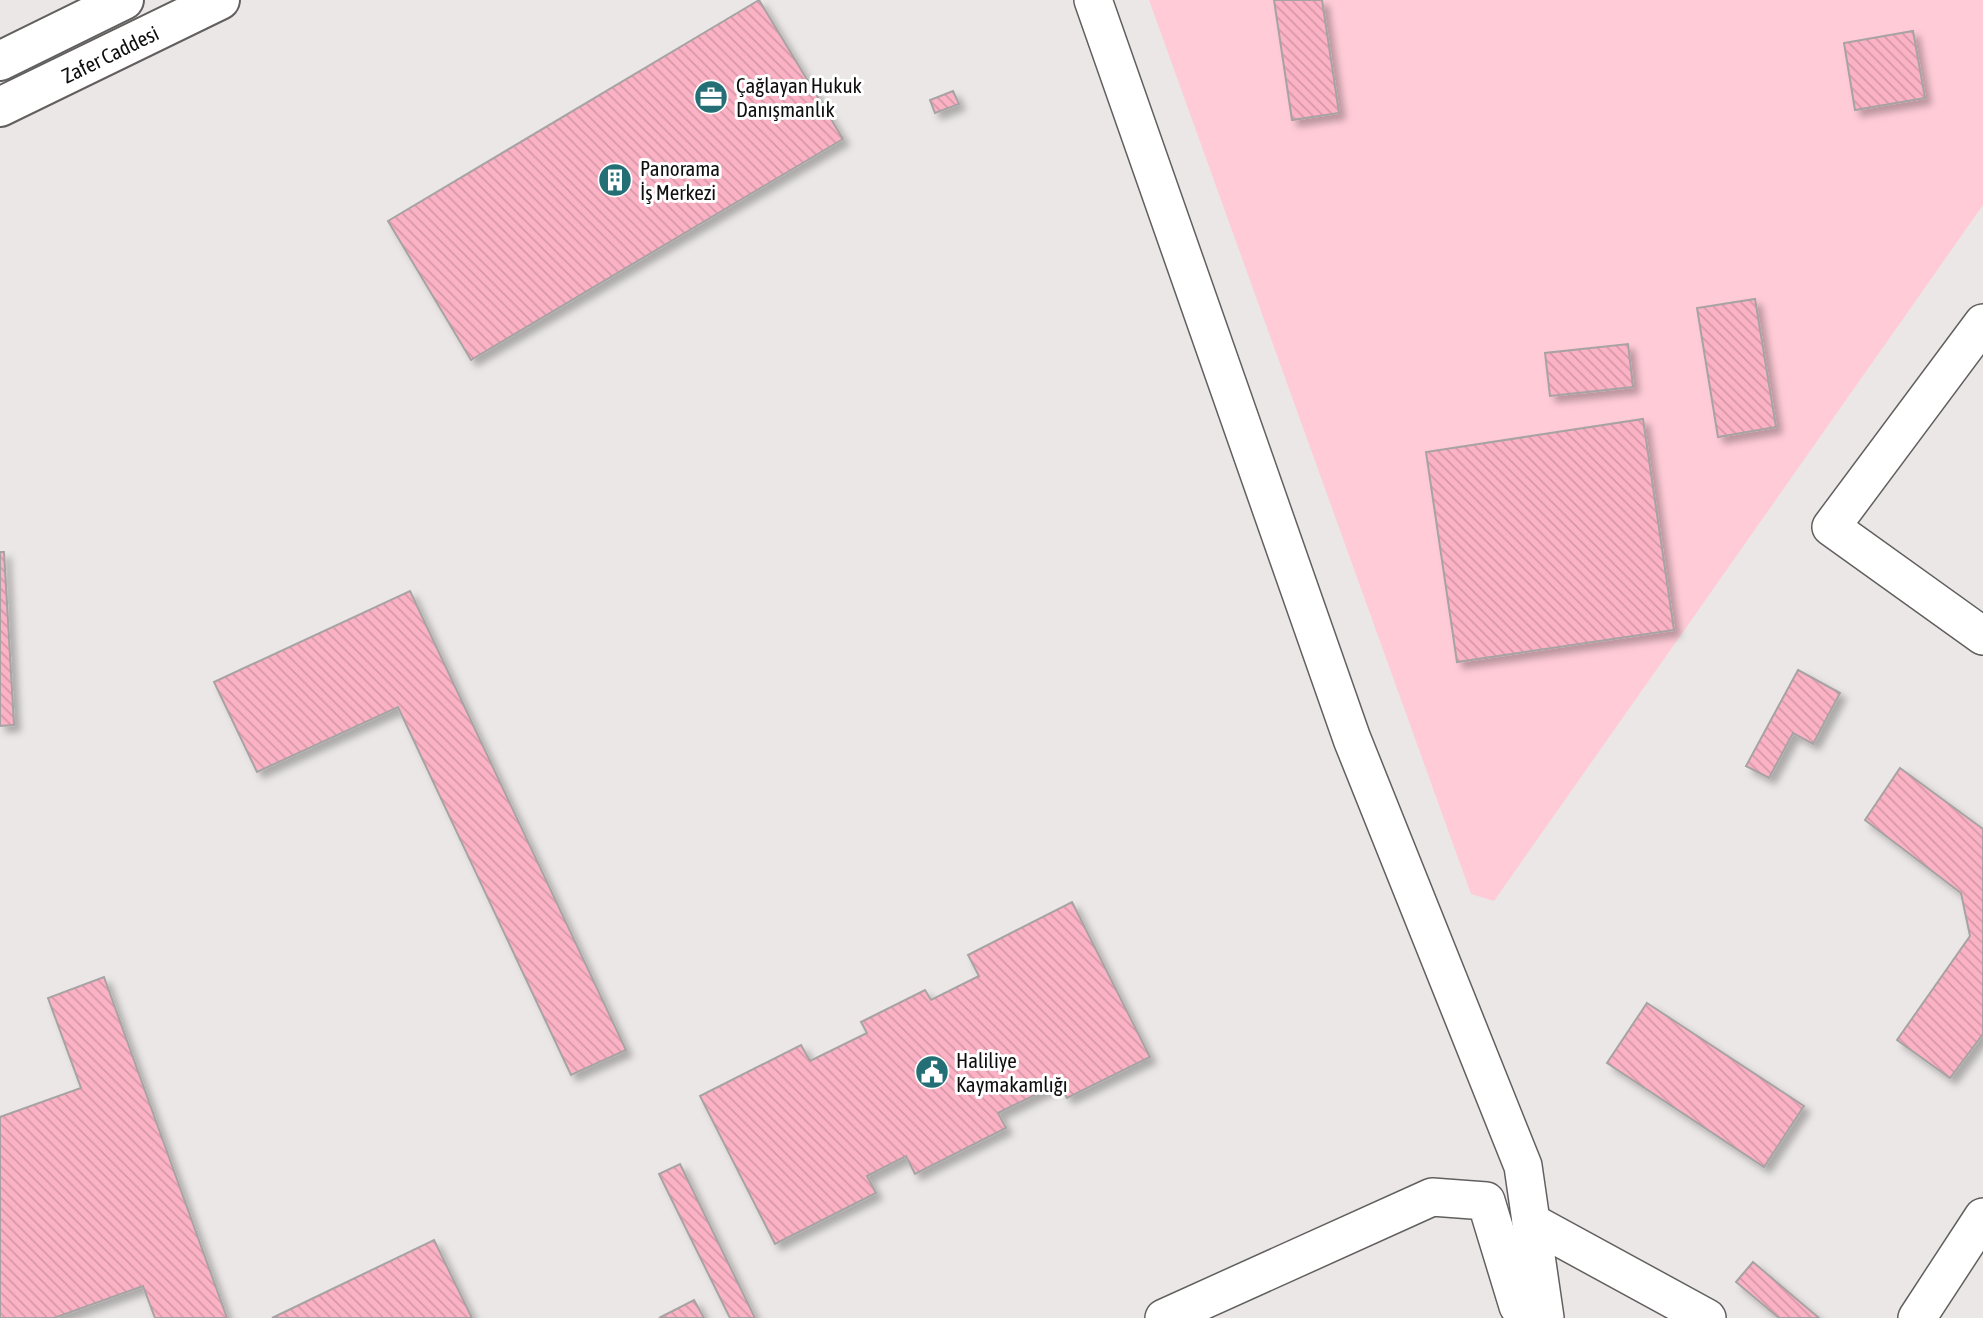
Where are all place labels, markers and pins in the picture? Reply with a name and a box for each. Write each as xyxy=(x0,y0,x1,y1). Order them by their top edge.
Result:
place label: Çağlayan Hukuk Danışmanlık xyxy=(736,73,862,121)
office icon: Çağlayan Hukuk Danışmanlık xyxy=(692,78,730,116)
place label: Panorama İş Merkezi xyxy=(640,156,720,204)
building icon: Panorama İş Merkezi xyxy=(596,161,634,199)
place label: Haliliye Kaymakamlığı xyxy=(956,1048,1068,1096)
public building icon: Haliliye Kaymakamlığı xyxy=(913,1053,951,1091)

